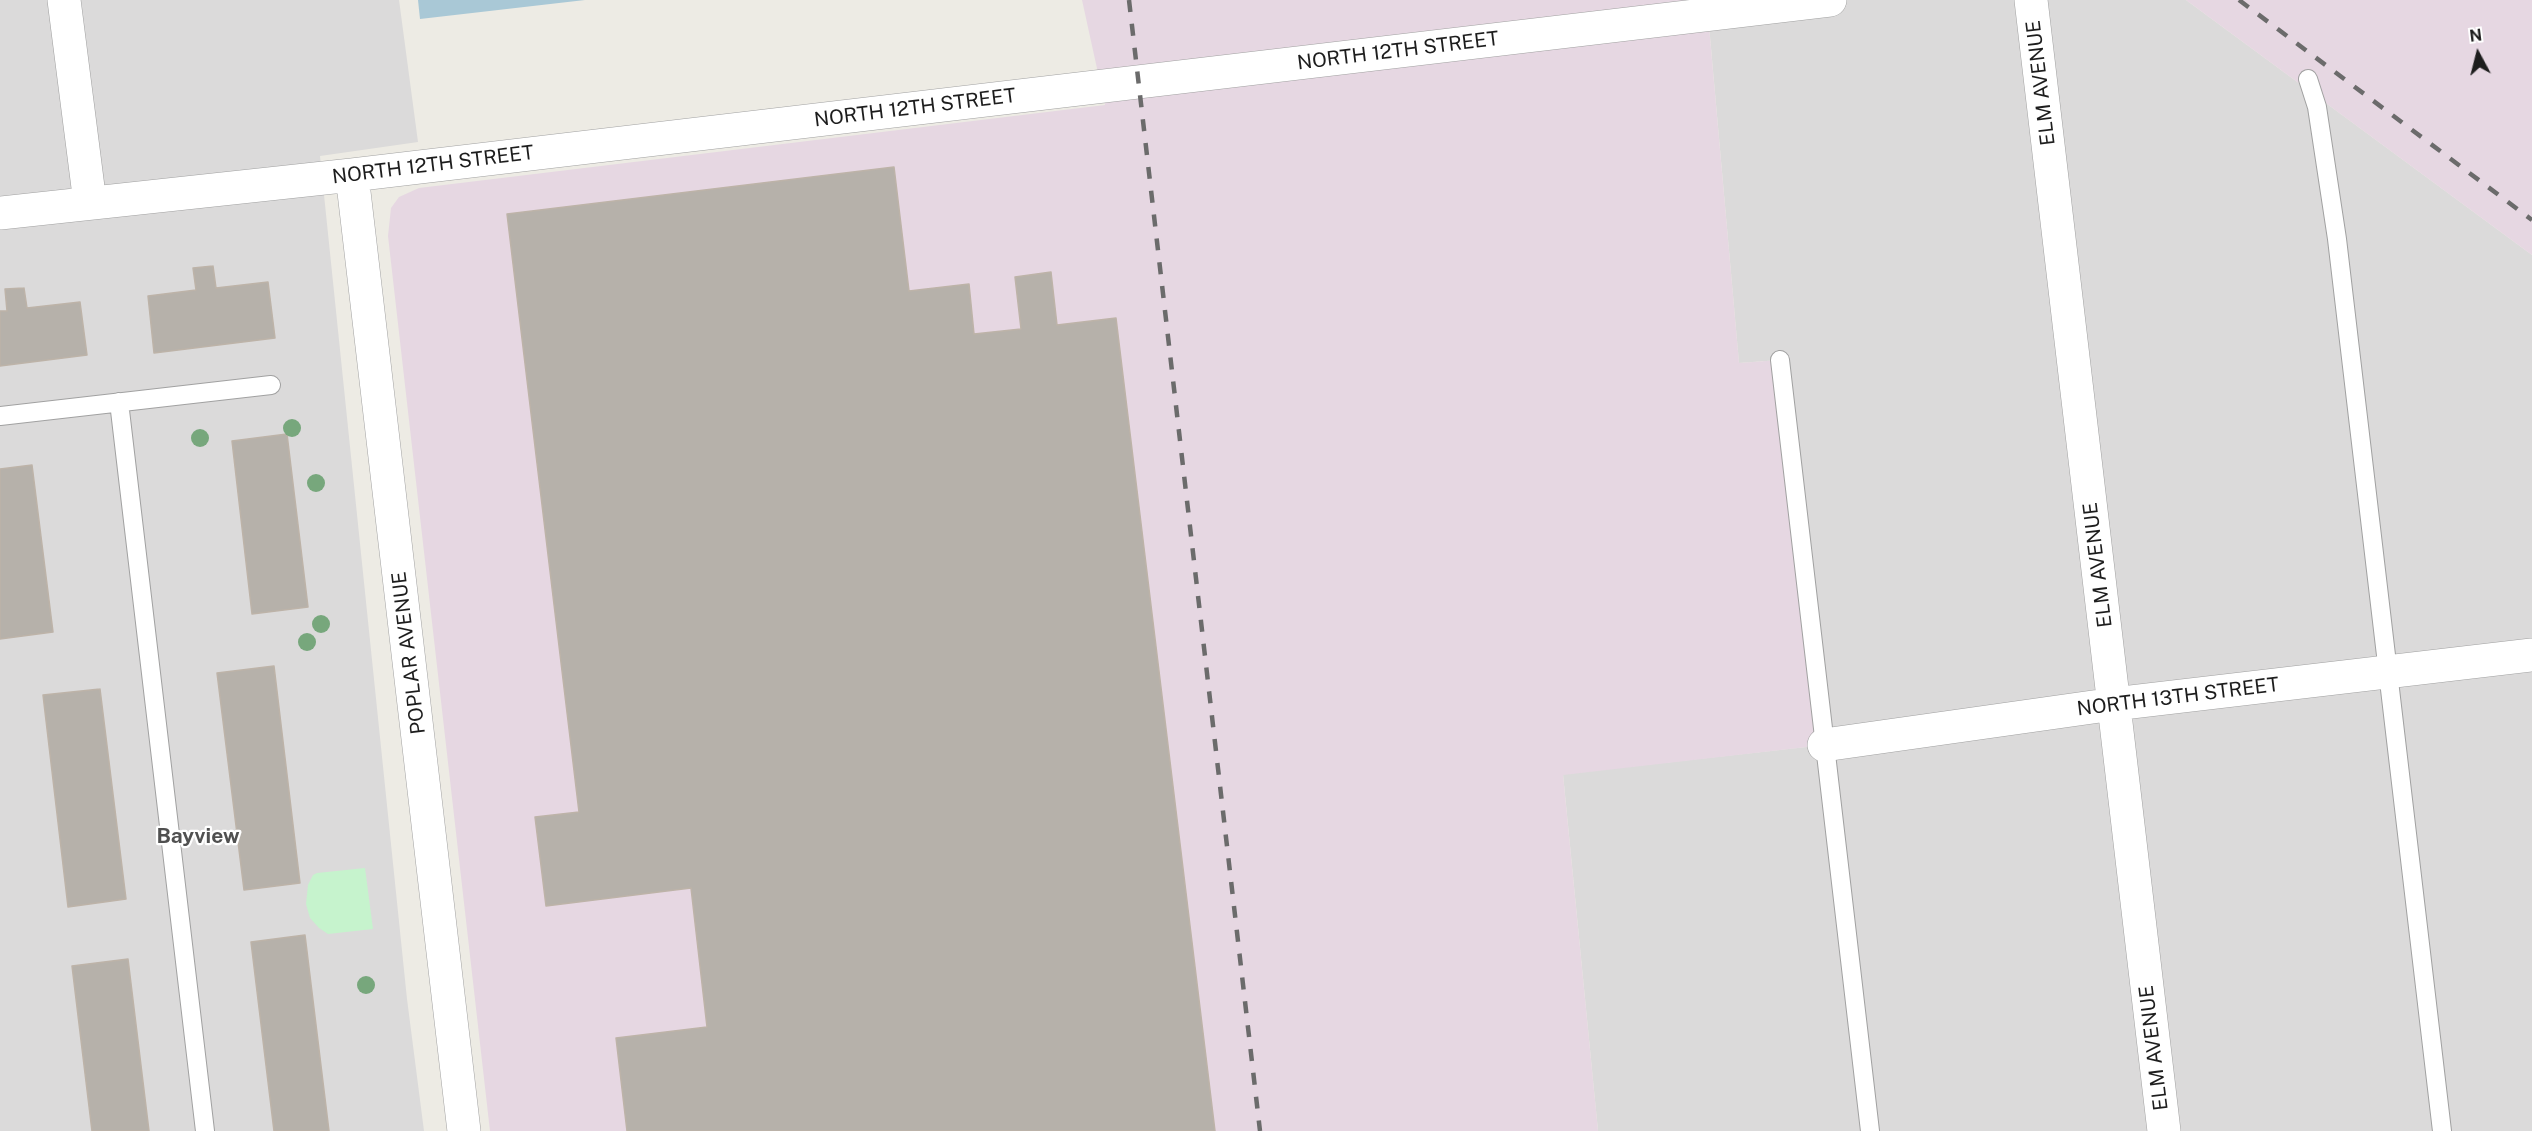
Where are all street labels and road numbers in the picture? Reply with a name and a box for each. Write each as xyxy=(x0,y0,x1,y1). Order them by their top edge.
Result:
street label: ELM AVENUE xyxy=(2021,19,2061,147)
street label: NORTH 12TH STREET xyxy=(1296,27,1500,75)
street label: NORTH 12TH STREET xyxy=(813,84,1017,132)
street label: NORTH 12TH STREET xyxy=(331,141,535,189)
street label: ELM AVENUE xyxy=(2078,501,2118,629)
street label: POPLAR AVENUE xyxy=(387,570,431,736)
street label: NORTH 13TH STREET xyxy=(2076,673,2280,721)
street label: ELM AVENUE xyxy=(2134,984,2174,1112)

